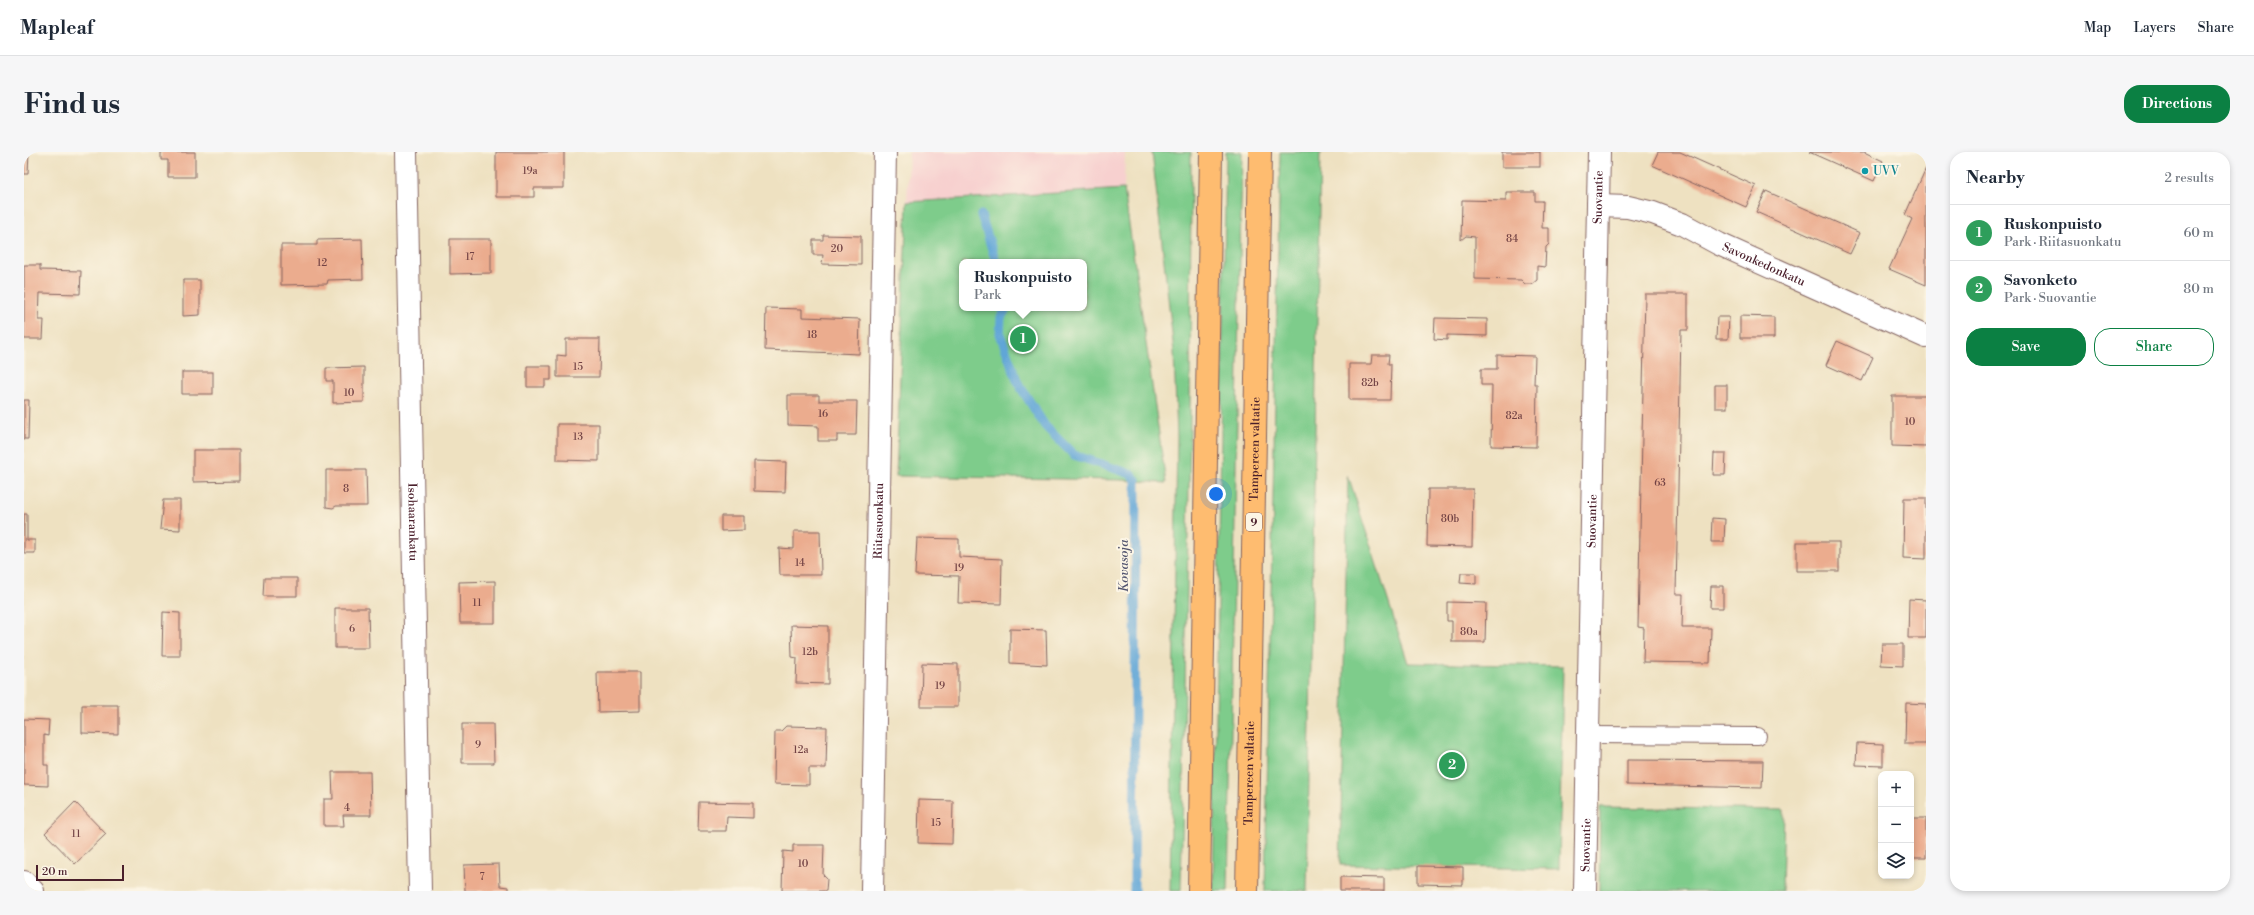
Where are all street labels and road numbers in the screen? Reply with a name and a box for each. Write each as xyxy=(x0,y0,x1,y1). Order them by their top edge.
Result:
street label: Suovantie xyxy=(1591,170,1607,224)
street label: Savonkedonkatu xyxy=(1720,239,1808,290)
street label: Tampereen valtatie xyxy=(1247,397,1264,501)
street label: Isohaarankatu xyxy=(404,483,421,561)
street label: Riitasuonkatu xyxy=(871,483,887,559)
street label: Suovantie xyxy=(1585,494,1601,548)
road number: 9 xyxy=(1246,513,1262,531)
street label: Tampereen valtatie xyxy=(1241,721,1258,825)
street label: Suovantie xyxy=(1578,818,1594,872)

